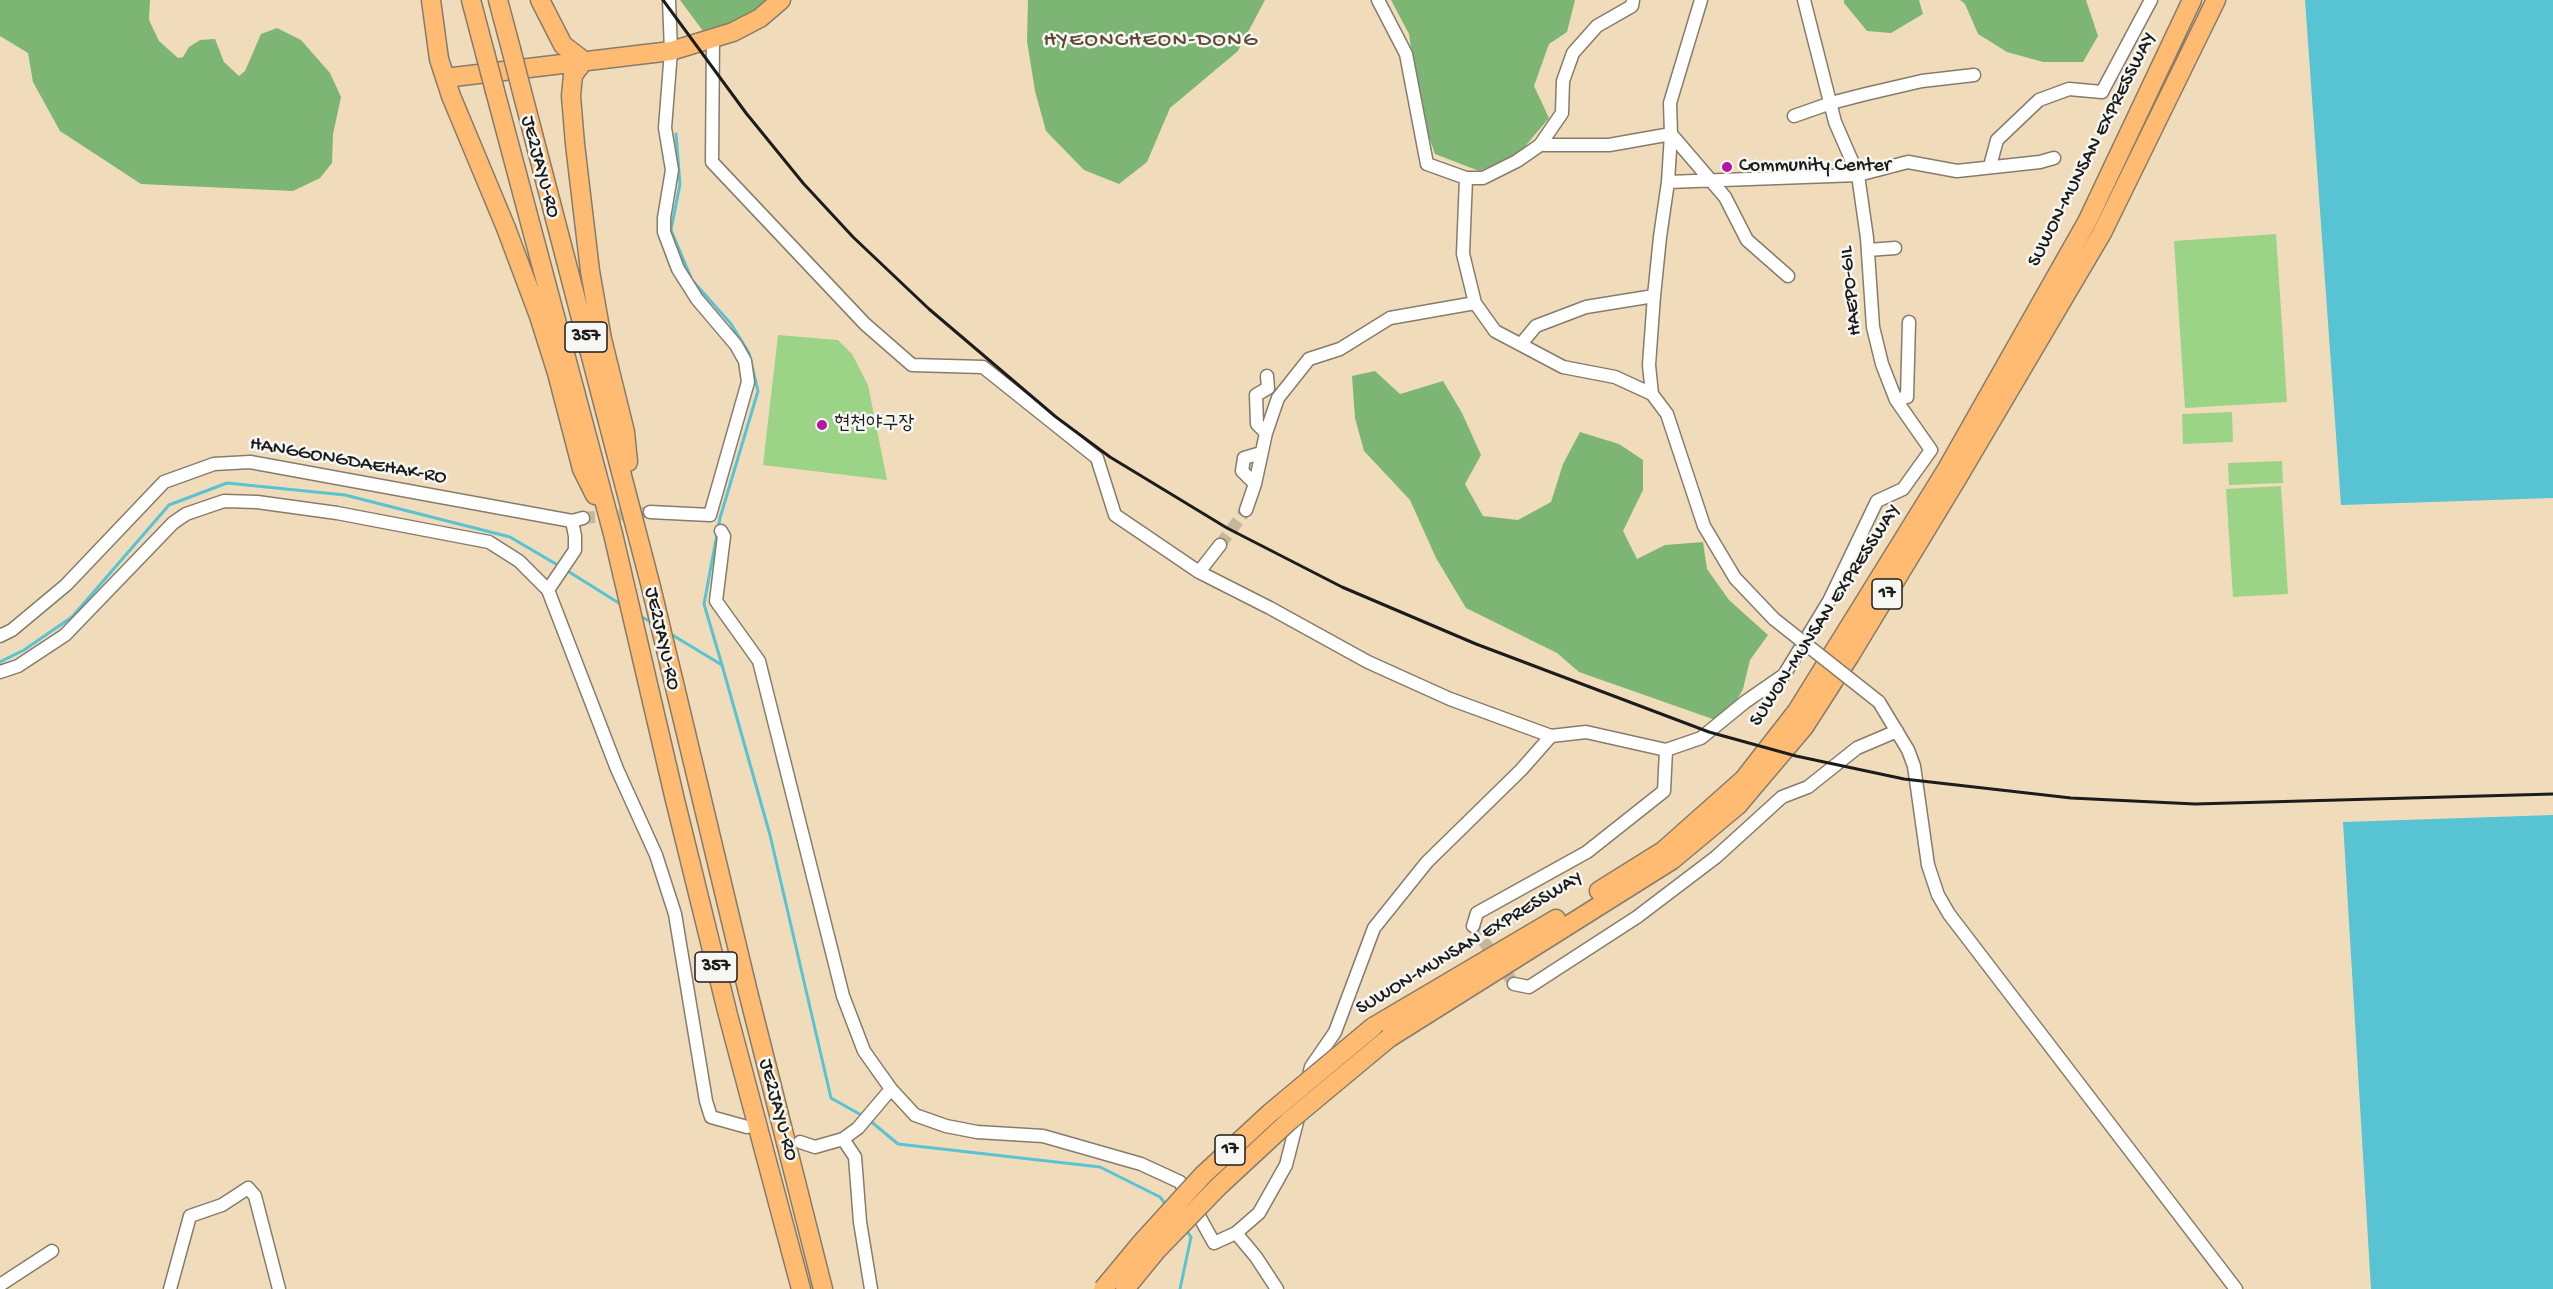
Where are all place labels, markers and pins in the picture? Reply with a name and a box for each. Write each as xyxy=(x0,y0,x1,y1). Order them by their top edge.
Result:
place label: Community Center xyxy=(1739,155,1891,179)
marker: Community Center xyxy=(1720,160,1734,174)
place label: 현천야구장 xyxy=(834,413,914,437)
marker: 현천야구장 xyxy=(815,418,829,432)

